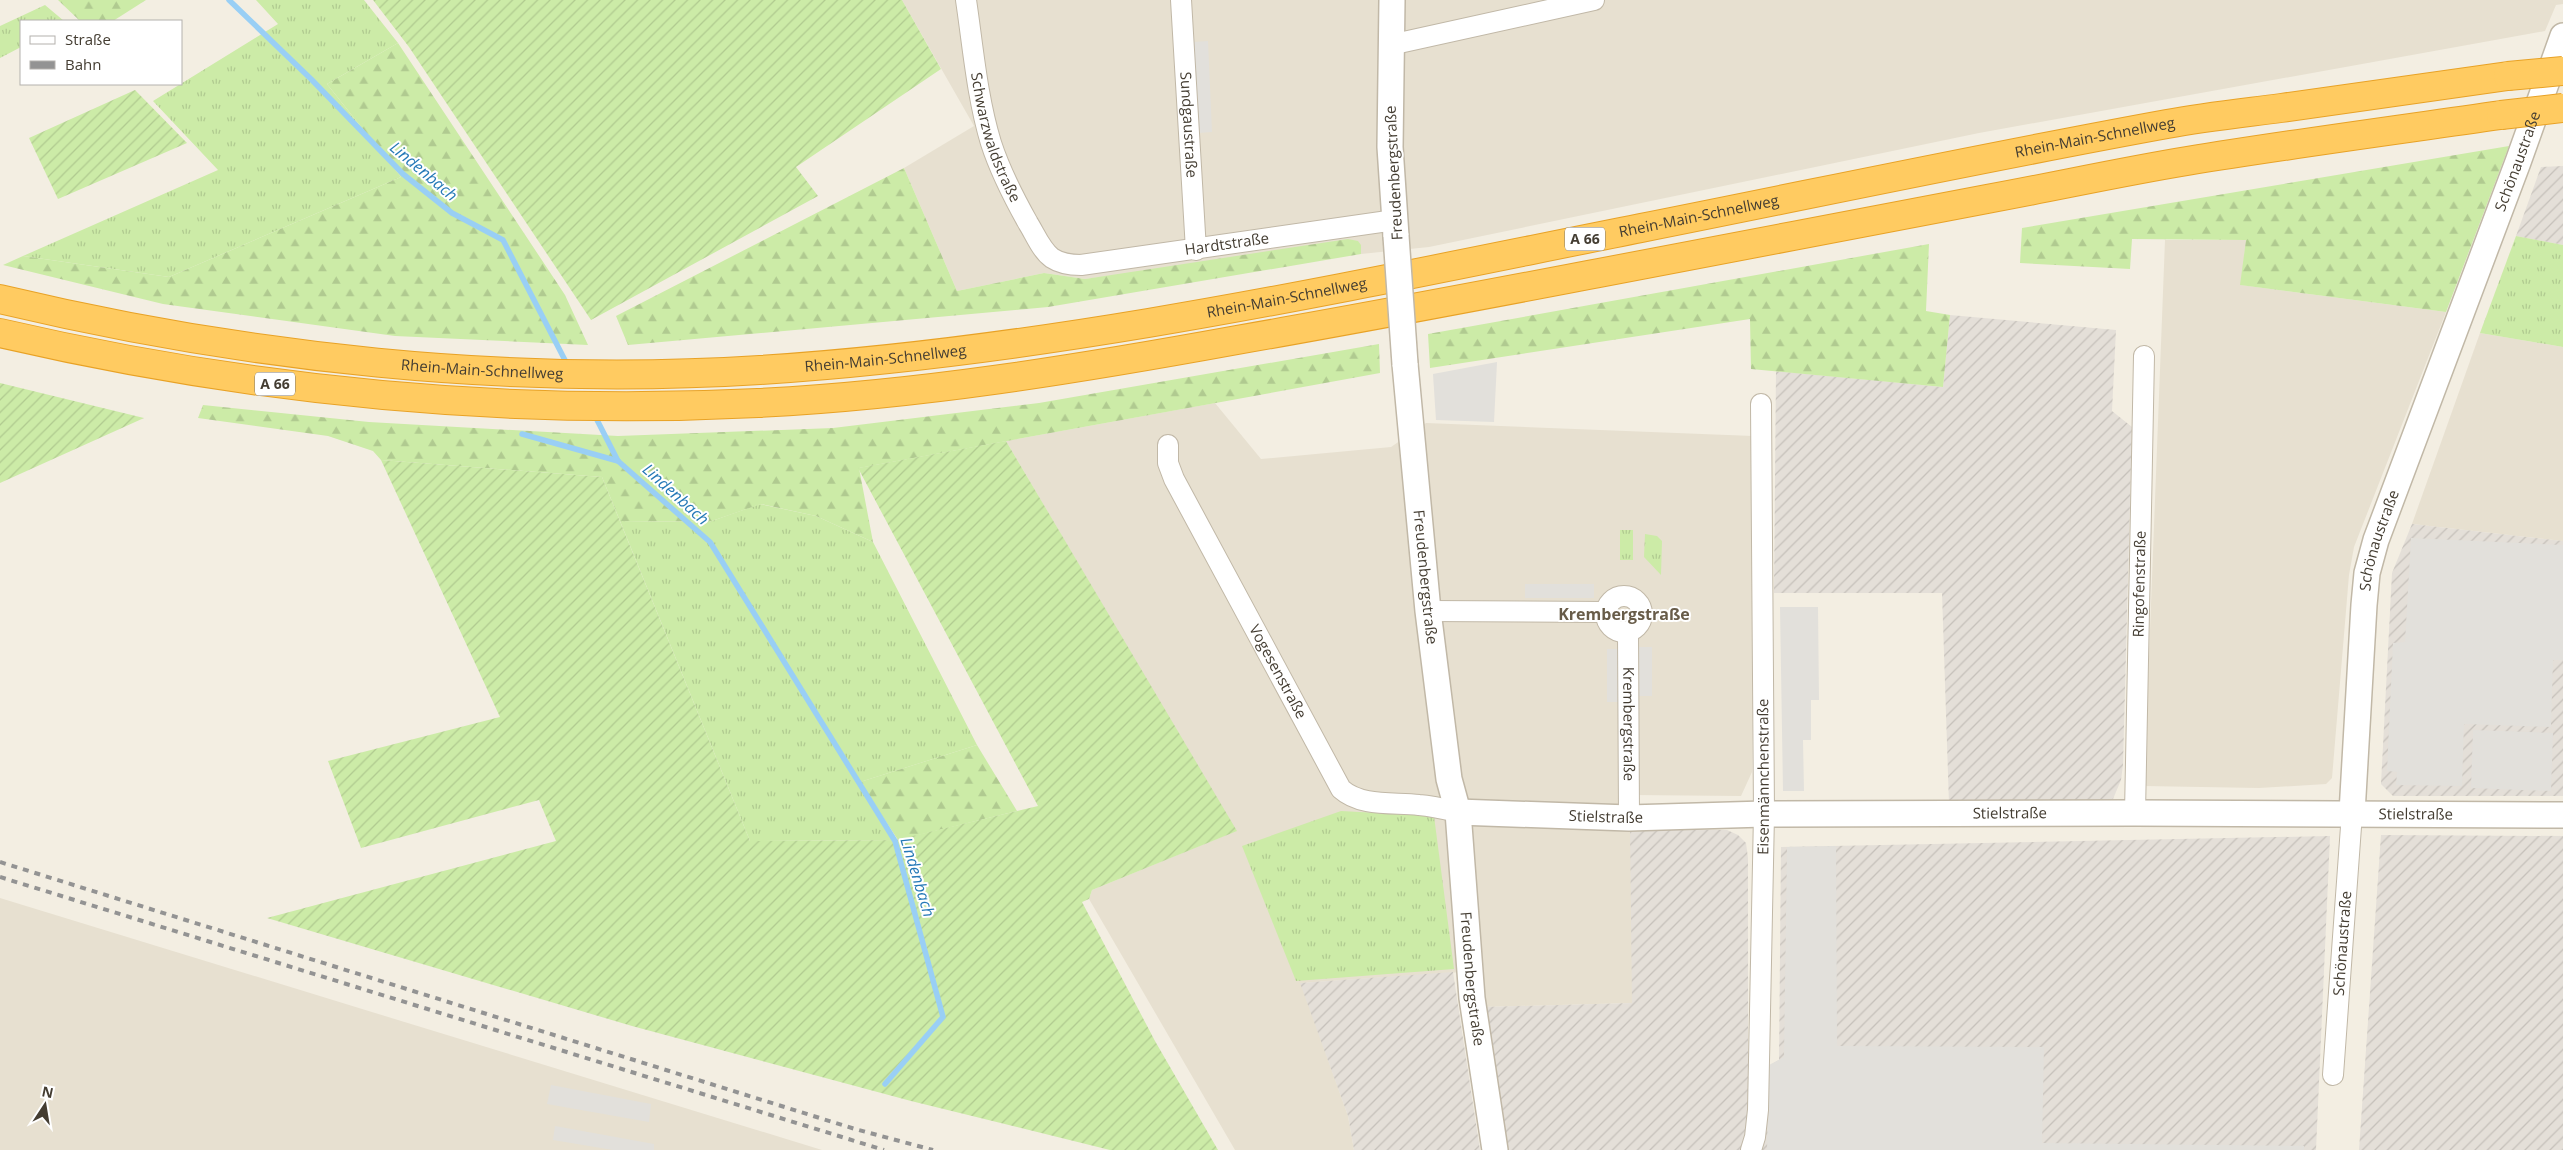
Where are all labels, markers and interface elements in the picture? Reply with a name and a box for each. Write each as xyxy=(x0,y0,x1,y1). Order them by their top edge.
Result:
legend xyxy=(20,20,182,85)
text: Straße xyxy=(65,29,111,49)
text: Bahn xyxy=(65,54,101,74)
street label: Schwarzwaldstraße xyxy=(967,71,1026,205)
street label: Sundgaustraße xyxy=(1176,71,1203,178)
street label: Freudenbergstraße xyxy=(1379,105,1407,241)
street label: Schönaustraße xyxy=(2489,108,2544,214)
street label: Rhein-Main-Schnellweg xyxy=(2013,112,2176,162)
water label: Lindenbach xyxy=(385,136,463,206)
street label: Rhein-Main-Schnellweg xyxy=(1617,190,1780,241)
street label: Hardtstraße xyxy=(1183,227,1270,259)
road number: A 66 xyxy=(1565,228,1605,250)
street label: Rhein-Main-Schnellweg xyxy=(1205,272,1368,322)
street label: Rhein-Main-Schnellweg xyxy=(804,339,967,376)
street label: Rhein-Main-Schnellweg xyxy=(400,354,564,383)
road number: A 66 xyxy=(255,372,295,396)
water label: Lindenbach xyxy=(638,458,714,530)
street label: Schönaustraße xyxy=(2354,487,2403,592)
street label: Freudenbergstraße xyxy=(1410,509,1443,645)
street label: Ringofenstraße xyxy=(2127,530,2150,638)
district label: Krembergstraße xyxy=(1558,603,1690,625)
street label: Vogesenstraße xyxy=(1245,621,1312,722)
street label: Krembergstraße xyxy=(1619,667,1640,781)
street label: Eisenmännchenstraße xyxy=(1752,699,1773,855)
street label: Stielstraße xyxy=(1973,802,2047,822)
street label: Stielstraße xyxy=(2379,803,2453,823)
street label: Stielstraße xyxy=(1568,805,1643,827)
water label: Lindenbach xyxy=(895,835,941,919)
street label: Schönaustraße xyxy=(2328,890,2355,996)
street label: Freudenbergstraße xyxy=(1457,911,1490,1047)
north arrow xyxy=(20,1080,70,1130)
text: N xyxy=(40,1081,55,1102)

